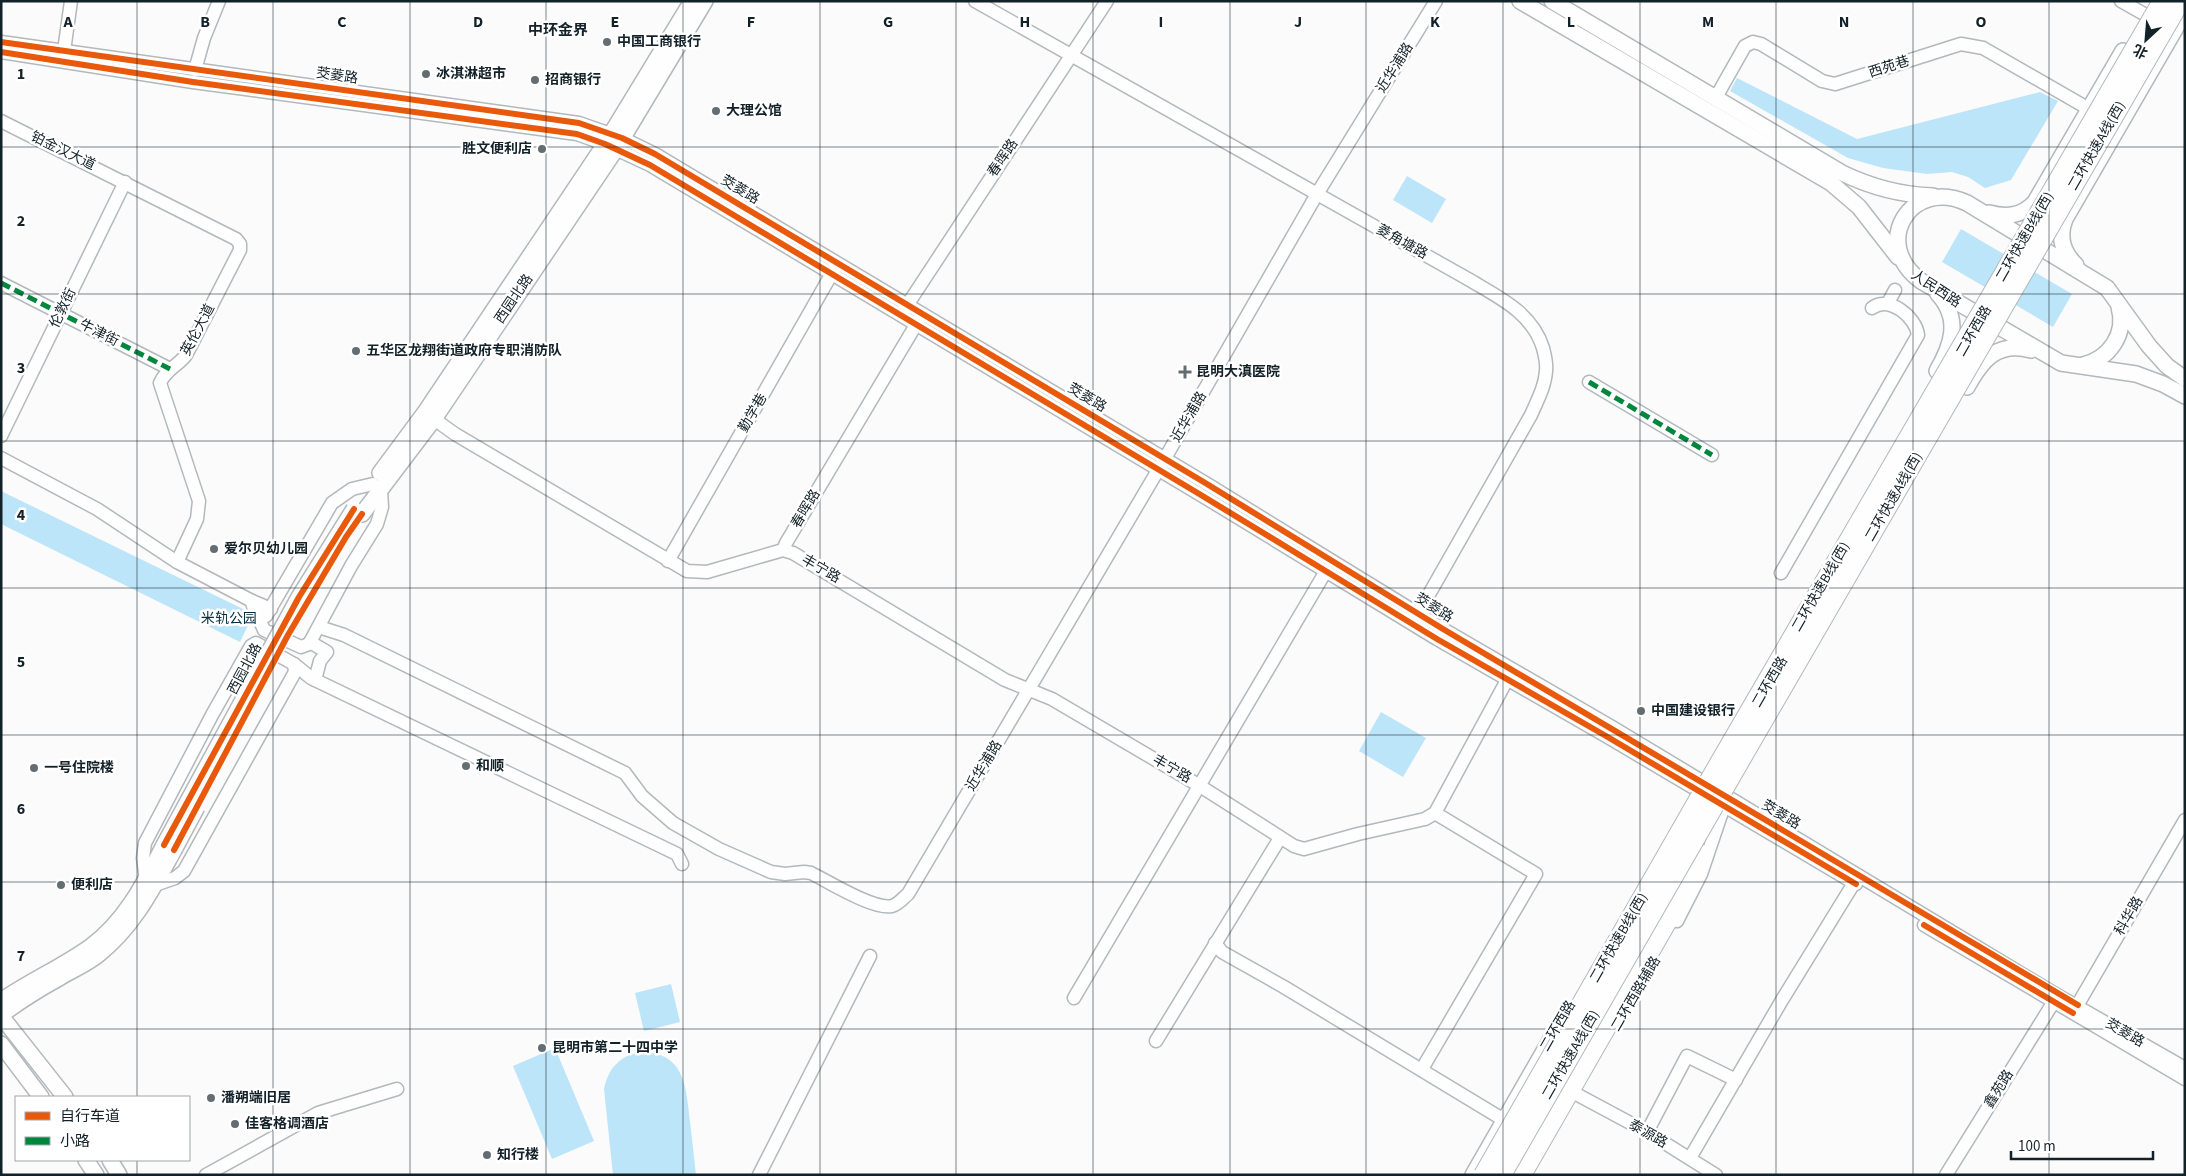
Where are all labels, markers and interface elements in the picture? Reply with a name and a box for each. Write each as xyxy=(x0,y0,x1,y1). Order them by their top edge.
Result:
text: A xyxy=(62,11,73,33)
text: B xyxy=(200,11,210,33)
text: C xyxy=(337,11,347,33)
text: D xyxy=(473,11,483,33)
text: E xyxy=(611,11,619,33)
text: F xyxy=(747,11,755,33)
text: G xyxy=(883,11,893,33)
text: H xyxy=(1020,11,1030,33)
text: I xyxy=(1159,11,1163,33)
text: J xyxy=(1294,11,1302,33)
text: K xyxy=(1430,11,1440,33)
text: L xyxy=(1567,11,1575,33)
text: M xyxy=(1702,11,1714,33)
text: N xyxy=(1839,11,1849,33)
text: O xyxy=(1976,11,1987,33)
north arrow xyxy=(2121,15,2171,65)
district label: 中环金界 xyxy=(528,20,588,41)
place label: 中国工商银行 xyxy=(617,32,701,52)
marker: 中国工商银行 xyxy=(601,36,613,48)
street label: 近华浦路 xyxy=(1372,39,1418,97)
text: 北 xyxy=(2130,39,2151,63)
street label: 西苑巷 xyxy=(1866,51,1912,83)
text: 1 xyxy=(17,63,25,85)
street label: 茭菱路 xyxy=(315,63,359,89)
place label: 冰淇淋超市 xyxy=(436,64,506,84)
marker: 冰淇淋超市 xyxy=(420,68,432,80)
place label: 招商银行 xyxy=(545,70,601,90)
marker: 招商银行 xyxy=(529,74,541,86)
street label: 二环快速A线(西) xyxy=(2063,98,2131,194)
place label: 大理公馆 xyxy=(726,101,782,121)
marker: 大理公馆 xyxy=(710,105,722,117)
street label: 铂金汉大道 xyxy=(27,127,99,175)
street label: 春晖路 xyxy=(983,135,1023,181)
place label: 胜文便利店 xyxy=(462,139,532,159)
marker: 胜文便利店 xyxy=(536,143,548,155)
street label: 茭菱路 xyxy=(717,171,763,209)
street label: 二环快速B线(西) xyxy=(1991,188,2059,286)
text: 2 xyxy=(17,210,25,232)
street label: 菱角塘路 xyxy=(1373,220,1431,264)
street label: 人民西路 xyxy=(1907,265,1965,313)
street label: 西园北路 xyxy=(490,270,538,328)
street label: 伦敦街 xyxy=(45,285,81,331)
street label: 英伦大道 xyxy=(176,301,220,359)
street label: 二环西路 xyxy=(1951,302,1997,360)
street label: 牛津街 xyxy=(76,315,122,351)
place label: 五华区龙翔街道政府专职消防队 xyxy=(366,341,562,361)
marker: 五华区龙翔街道政府专职消防队 xyxy=(350,345,362,357)
text: 3 xyxy=(17,357,25,379)
place label: 昆明大滇医院 xyxy=(1196,362,1280,382)
marker: 昆明大滇医院 xyxy=(1178,365,1192,379)
street label: 茭菱路 xyxy=(1064,379,1110,417)
street label: 近华浦路 xyxy=(1166,388,1212,446)
street label: 勤学巷 xyxy=(734,390,772,436)
street label: 二环快速A线(西) xyxy=(1860,449,1928,545)
street label: 春晖路 xyxy=(787,486,825,532)
text: 4 xyxy=(17,504,26,526)
street label: 二环快速B线(西) xyxy=(1787,538,1855,636)
place label: 爱尔贝幼儿园 xyxy=(224,539,308,559)
marker: 爱尔贝幼儿园 xyxy=(208,543,220,555)
street label: 丰宁路 xyxy=(798,550,844,588)
street label: 茭菱路 xyxy=(1411,588,1457,628)
park label: 米轨公园 xyxy=(201,609,257,629)
street label: 西园北路 xyxy=(223,640,267,698)
text: 5 xyxy=(17,651,25,673)
street label: 二环西路 xyxy=(1747,653,1793,711)
place label: 中国建设银行 xyxy=(1651,701,1735,721)
marker: 中国建设银行 xyxy=(1635,705,1647,717)
street label: 近华浦路 xyxy=(961,737,1007,795)
street label: 丰宁路 xyxy=(1149,750,1195,788)
place label: 和顺 xyxy=(476,756,504,776)
place label: 一号住院楼 xyxy=(44,758,114,778)
marker: 和顺 xyxy=(460,760,472,772)
marker: 一号住院楼 xyxy=(28,762,40,774)
street label: 茭菱路 xyxy=(1758,796,1804,834)
text: 6 xyxy=(17,798,25,820)
place label: 便利店 xyxy=(71,875,113,895)
marker: 便利店 xyxy=(55,879,67,891)
street label: 二环快速B线(西) xyxy=(1585,889,1653,987)
street label: 科华路 xyxy=(2110,893,2148,939)
text: 7 xyxy=(17,945,25,967)
street label: 二环西路辅路 xyxy=(1606,953,1666,1035)
street label: 二环西路 xyxy=(1535,997,1581,1055)
street label: 二环快速A线(西) xyxy=(1537,1007,1605,1103)
street label: 茭菱路 xyxy=(2102,1014,2148,1052)
place label: 昆明市第二十四中学 xyxy=(552,1038,678,1058)
marker: 昆明市第二十四中学 xyxy=(536,1042,548,1054)
street label: 鑫苑路 xyxy=(1979,1066,2019,1112)
place label: 潘朔端旧居 xyxy=(221,1088,291,1108)
marker: 潘朔端旧居 xyxy=(205,1092,217,1104)
legend xyxy=(15,1096,190,1161)
text: 自行车道 xyxy=(60,1106,120,1127)
place label: 佳客格调酒店 xyxy=(245,1114,329,1134)
street label: 泰源路 xyxy=(1625,1115,1671,1153)
marker: 佳客格调酒店 xyxy=(229,1118,241,1130)
scale bar xyxy=(2011,1128,2154,1160)
text: 小路 xyxy=(60,1131,90,1152)
text: 100 m xyxy=(2018,1136,2056,1157)
place label: 知行楼 xyxy=(497,1145,539,1165)
marker: 知行楼 xyxy=(481,1149,493,1161)

